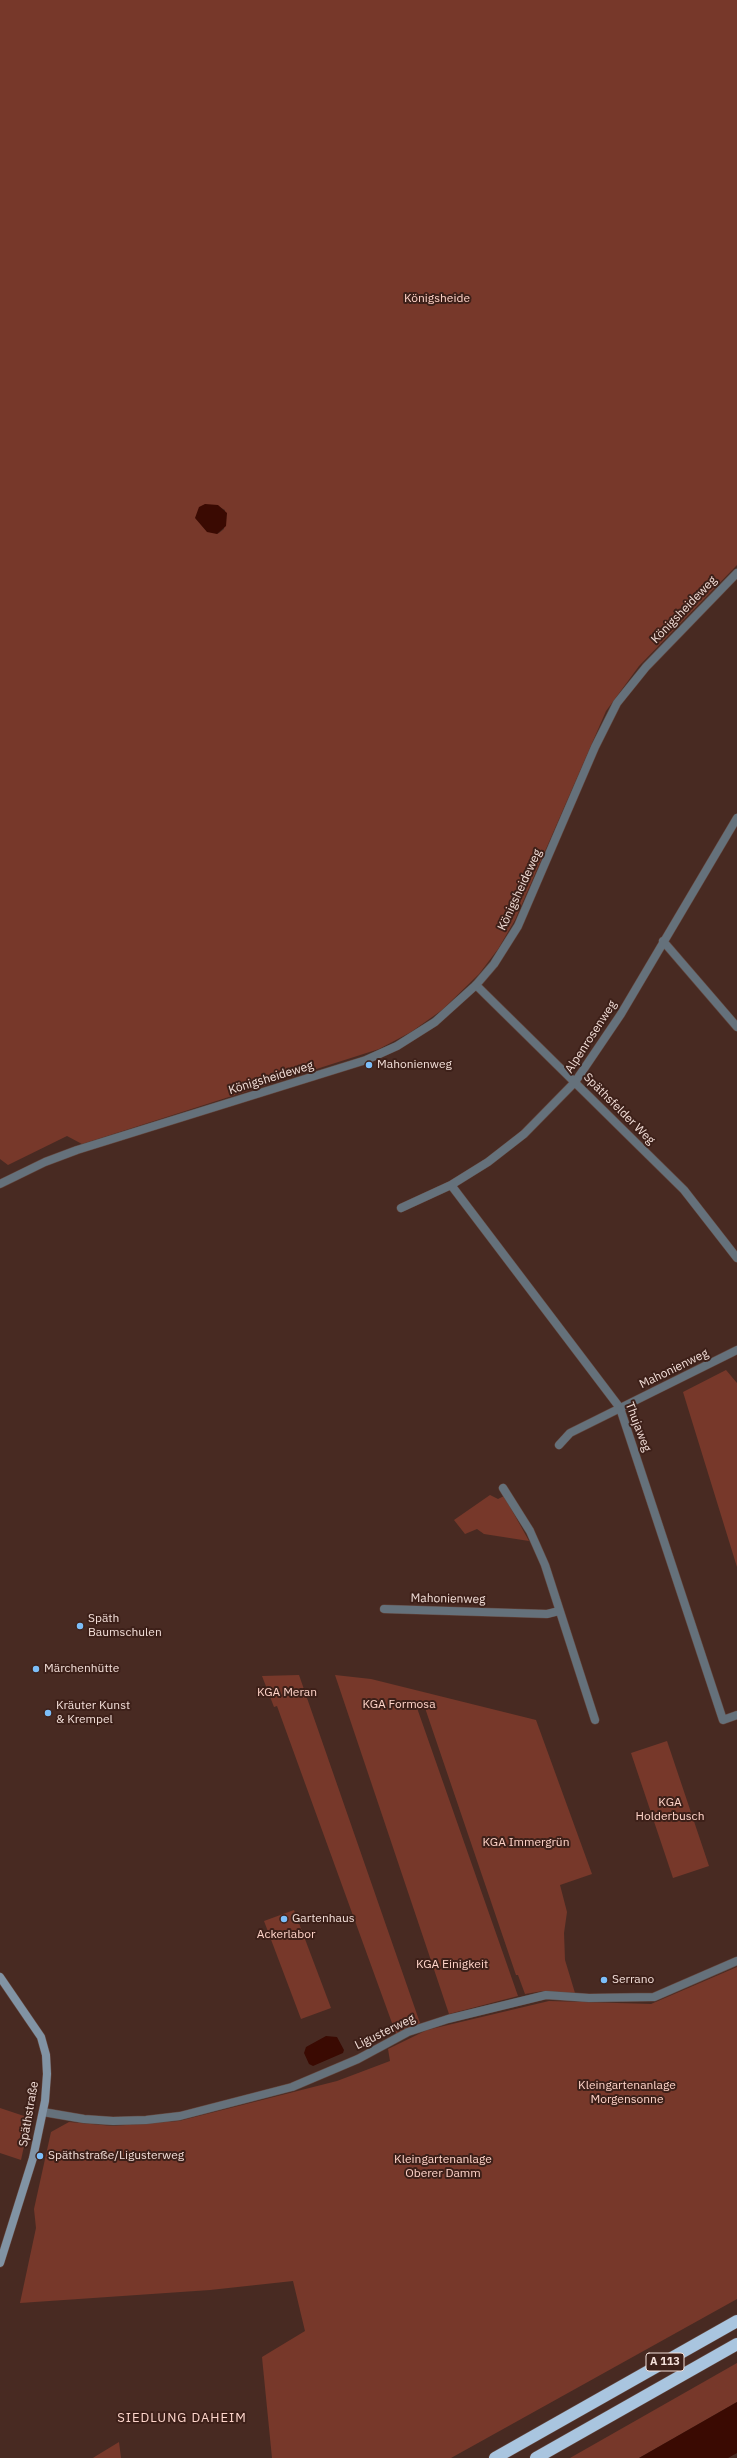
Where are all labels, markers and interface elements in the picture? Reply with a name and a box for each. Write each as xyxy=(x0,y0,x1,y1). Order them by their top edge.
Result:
park label: Königsheide xyxy=(404,292,470,306)
street label: Königsheideweg xyxy=(648,573,720,647)
street label: Königsheideweg xyxy=(495,847,545,933)
street label: Alpenrosenweg xyxy=(562,998,620,1076)
street label: Königsheideweg xyxy=(227,1058,315,1098)
place label: Mahonienweg xyxy=(377,1058,452,1072)
marker: Mahonienweg xyxy=(364,1060,374,1070)
street label: Späthsfelder Weg xyxy=(580,1070,658,1148)
street label: Mahonienweg xyxy=(637,1346,711,1392)
street label: Thujaweg xyxy=(622,1400,654,1454)
street label: Mahonienweg xyxy=(410,1591,486,1607)
place label: Späth Baumschulen xyxy=(88,1612,162,1640)
marker: Späth Baumschulen xyxy=(75,1621,85,1631)
place label: Märchenhütte xyxy=(44,1662,119,1676)
marker: Märchenhütte xyxy=(31,1664,41,1674)
park label: KGA Meran xyxy=(257,1686,317,1700)
park label: KGA Formosa xyxy=(362,1698,436,1712)
place label: Kräuter Kunst & Krempel xyxy=(56,1699,130,1727)
marker: Kräuter Kunst & Krempel xyxy=(43,1708,53,1718)
park label: KGA Holderbusch xyxy=(636,1796,704,1824)
park label: KGA Immergrün xyxy=(482,1836,570,1850)
place label: Gartenhaus xyxy=(292,1912,355,1926)
marker: Gartenhaus xyxy=(279,1914,289,1924)
park label: Ackerlabor xyxy=(257,1928,315,1942)
park label: KGA Einigkeit xyxy=(416,1958,488,1972)
place label: Serrano xyxy=(612,1973,654,1987)
marker: Serrano xyxy=(599,1975,609,1985)
street label: Ligusterweg xyxy=(353,2011,417,2053)
park label: Kleingartenanlage Morgensonne xyxy=(578,2079,676,2107)
street label: Späthstraße xyxy=(16,2080,42,2148)
place label: Späthstraße/Ligusterweg xyxy=(48,2149,184,2163)
marker: Späthstraße/Ligusterweg xyxy=(35,2151,45,2161)
park label: Kleingartenanlage Oberer Damm xyxy=(394,2153,492,2181)
road number: A 113 xyxy=(646,2353,684,2371)
district label: SIEDLUNG DAHEIM xyxy=(117,2410,247,2426)

